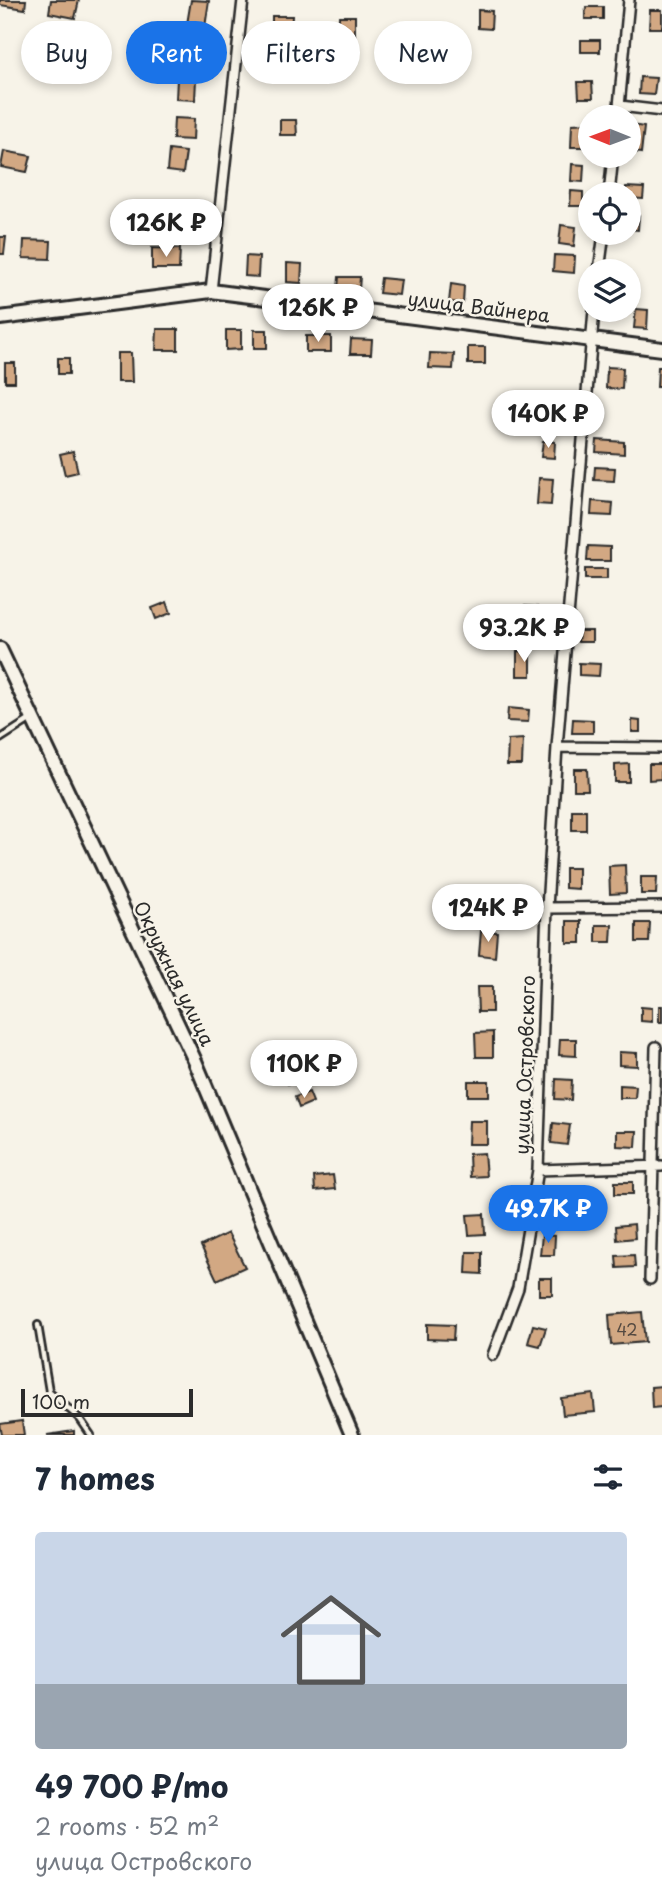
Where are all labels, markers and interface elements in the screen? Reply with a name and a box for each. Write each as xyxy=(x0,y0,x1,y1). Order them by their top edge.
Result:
chip: Buy xyxy=(21,21,112,84)
chip: Rent xyxy=(126,21,227,84)
chip: Filters xyxy=(241,21,360,84)
chip: New xyxy=(374,21,472,84)
north arrow xyxy=(578,105,640,168)
map controls xyxy=(578,105,641,322)
button: locate xyxy=(578,182,641,245)
pin: 126K ₽ xyxy=(109,200,223,259)
text: 126K ₽ xyxy=(126,204,206,239)
button: layers xyxy=(578,259,641,322)
street label: улица Вайнера xyxy=(406,283,552,329)
pin: 126K ₽ xyxy=(261,284,375,344)
text: 126K ₽ xyxy=(278,289,358,324)
pin: 140K ₽ xyxy=(491,391,605,450)
text: 140K ₽ xyxy=(508,395,588,430)
pin: 93.2K ₽ xyxy=(459,604,589,664)
text: 93.2K ₽ xyxy=(479,609,569,644)
pin: 124K ₽ xyxy=(431,884,545,944)
text: 124K ₽ xyxy=(448,889,528,924)
street label: Окружная улица xyxy=(128,896,222,1050)
street label: улица Островского xyxy=(507,975,541,1155)
pin: 110K ₽ xyxy=(247,1040,361,1100)
text: 110K ₽ xyxy=(266,1045,342,1080)
pin: 49.7K ₽ xyxy=(483,1186,613,1245)
text: 49.7K ₽ xyxy=(505,1190,591,1225)
house number: 42 xyxy=(616,1317,638,1341)
scale bar xyxy=(21,1386,192,1418)
text: 100 m xyxy=(32,1387,90,1415)
text: 7 homes xyxy=(35,1455,155,1500)
icon: filters xyxy=(589,1458,627,1496)
icon: home xyxy=(268,1577,394,1703)
text: 49 700 ₽/mo xyxy=(35,1763,228,1808)
text: 2 rooms · 52 m² xyxy=(35,1808,219,1843)
text: улица Островского xyxy=(35,1843,252,1878)

